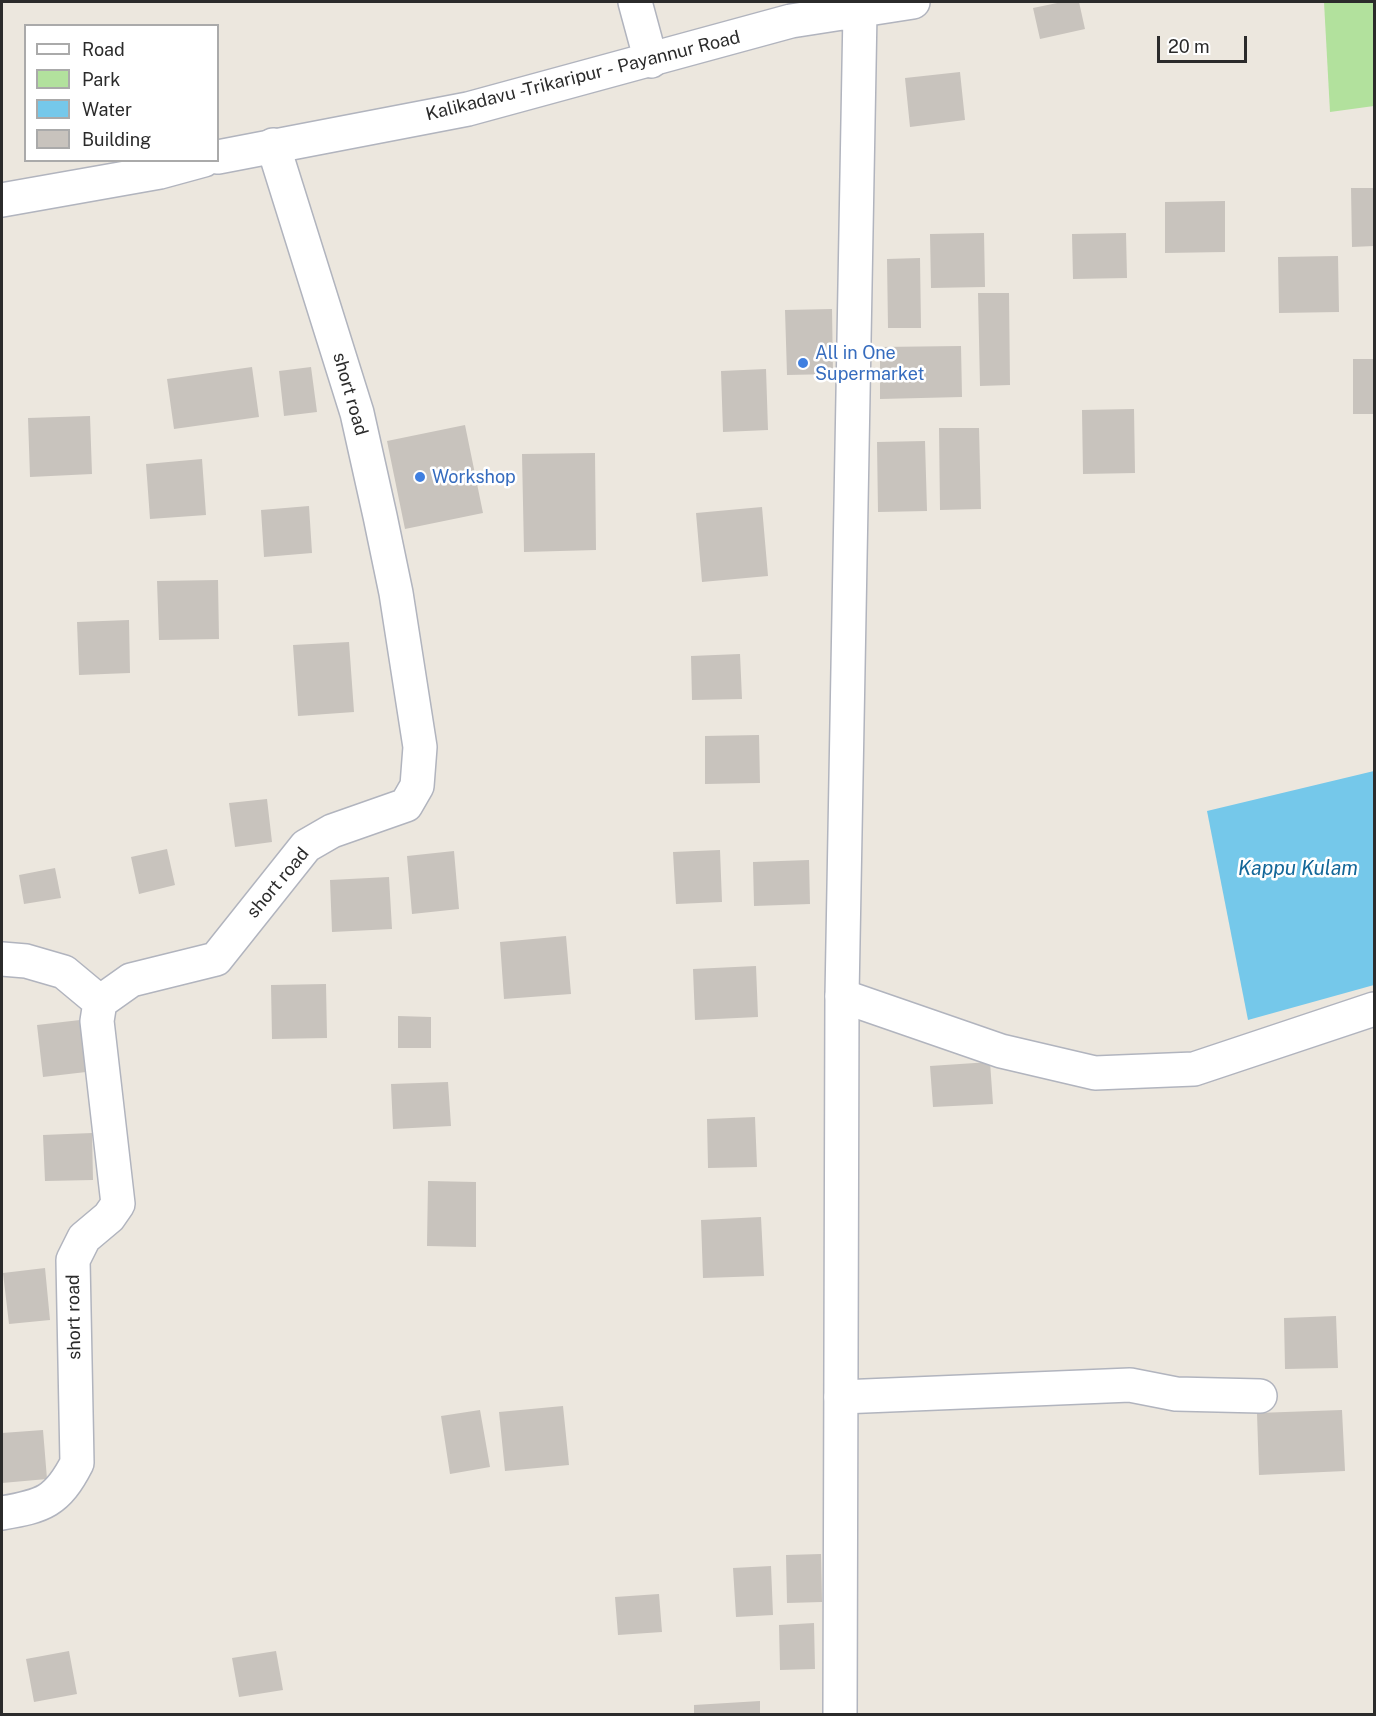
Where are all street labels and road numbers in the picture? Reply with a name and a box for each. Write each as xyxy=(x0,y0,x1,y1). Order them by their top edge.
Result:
street label: Kalikadavu -Trikaripur - Payannur Road xyxy=(424,26,742,126)
street label: short road xyxy=(328,350,372,438)
street label: short road xyxy=(242,843,314,923)
street label: short road xyxy=(62,1274,86,1360)

